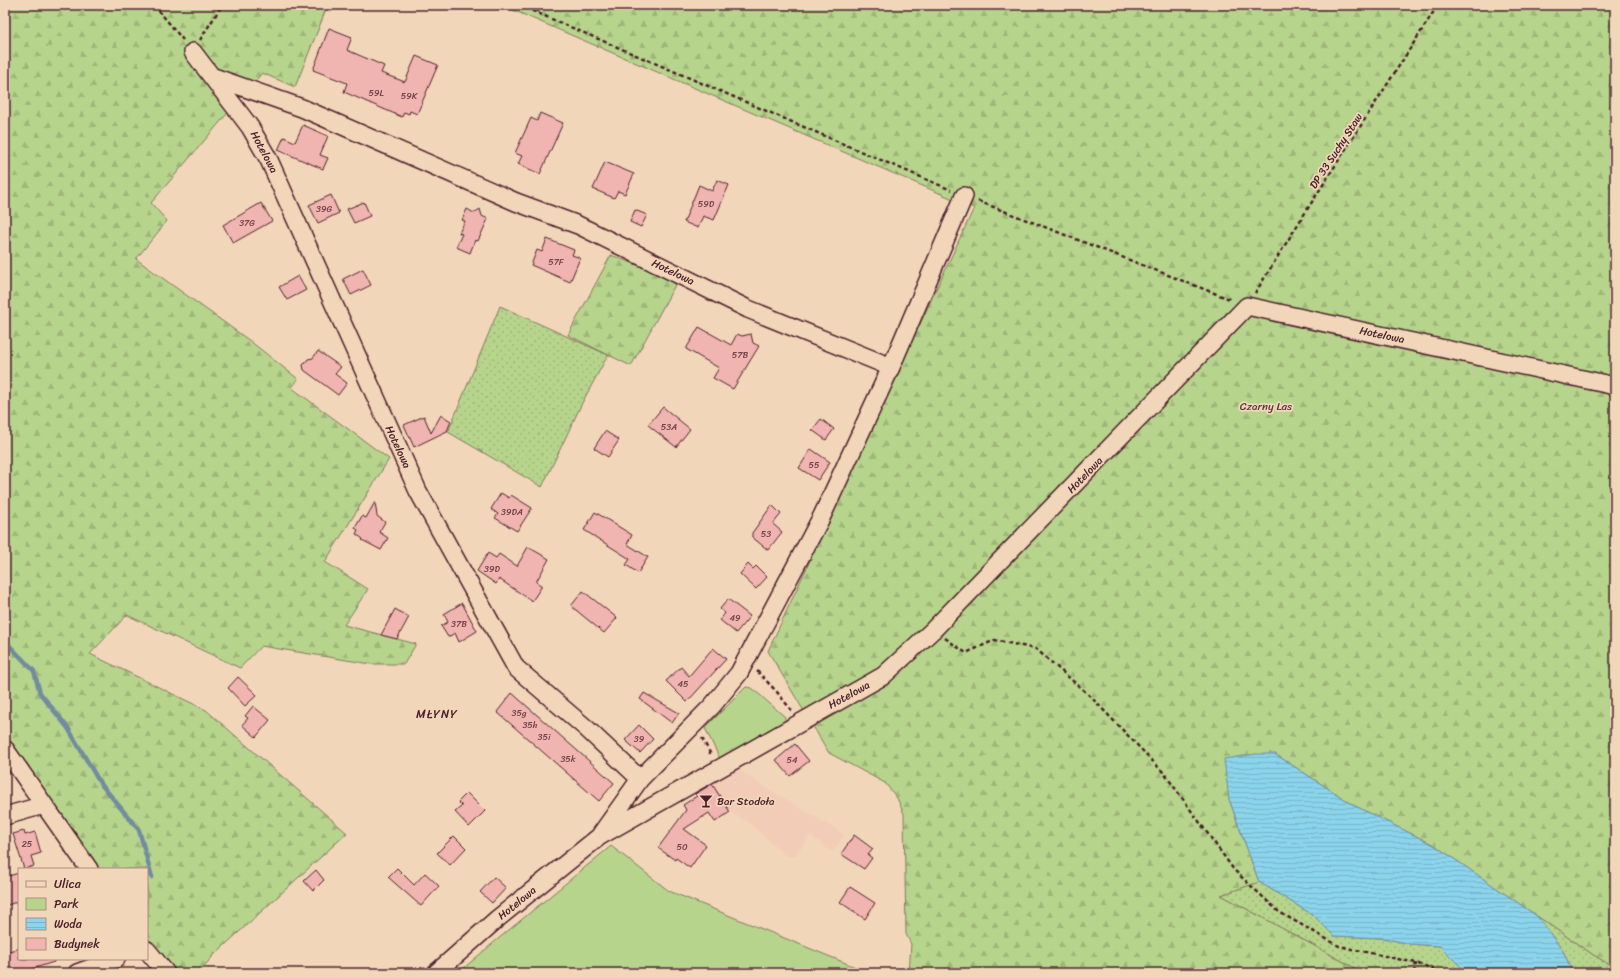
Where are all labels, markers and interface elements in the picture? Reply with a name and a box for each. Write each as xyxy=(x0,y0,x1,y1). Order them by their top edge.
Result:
house number: 59L xyxy=(368,85,384,101)
house number: 59K xyxy=(401,88,418,104)
street label: DP 33 Suchy Staw xyxy=(1304,109,1368,193)
street label: Hotelowa xyxy=(245,127,283,177)
house number: 59D xyxy=(698,196,715,212)
house number: 39G xyxy=(316,201,332,217)
house number: 37G xyxy=(239,215,255,231)
street label: Hotelowa xyxy=(648,253,698,291)
house number: 57F xyxy=(548,254,565,270)
street label: Hotelowa xyxy=(1358,321,1407,349)
house number: 57B xyxy=(732,347,748,363)
park label: Czarny Las xyxy=(1240,397,1293,416)
house number: 53A xyxy=(661,419,677,435)
street label: Hotelowa xyxy=(380,422,416,472)
street label: Hotelowa xyxy=(1062,452,1108,498)
house number: 55 xyxy=(809,457,820,473)
house number: 39DA xyxy=(501,504,523,520)
house number: 53 xyxy=(761,526,771,542)
house number: 39D xyxy=(484,561,501,577)
house number: 49 xyxy=(729,610,741,626)
house number: 37B xyxy=(451,616,467,632)
street label: Hotelowa xyxy=(824,675,874,714)
house number: 45 xyxy=(677,676,689,692)
district label: MŁYNY xyxy=(416,703,458,725)
house number: 35g xyxy=(512,705,527,721)
house number: 35h xyxy=(522,717,538,733)
house number: 35i xyxy=(538,729,551,745)
house number: 39 xyxy=(634,731,645,747)
house number: 35k xyxy=(560,751,576,767)
house number: 54 xyxy=(786,752,798,768)
place label: Bar Stodoła xyxy=(717,792,775,811)
bar icon: Bar Stodoła xyxy=(698,793,714,809)
house number: 25 xyxy=(22,836,33,852)
house number: 50 xyxy=(676,839,688,855)
legend xyxy=(18,868,148,960)
text: Ulica xyxy=(54,873,82,895)
street label: Hotelowa xyxy=(493,881,541,925)
text: Park xyxy=(54,893,79,915)
text: Woda xyxy=(54,913,83,935)
text: Budynek xyxy=(54,933,100,955)

